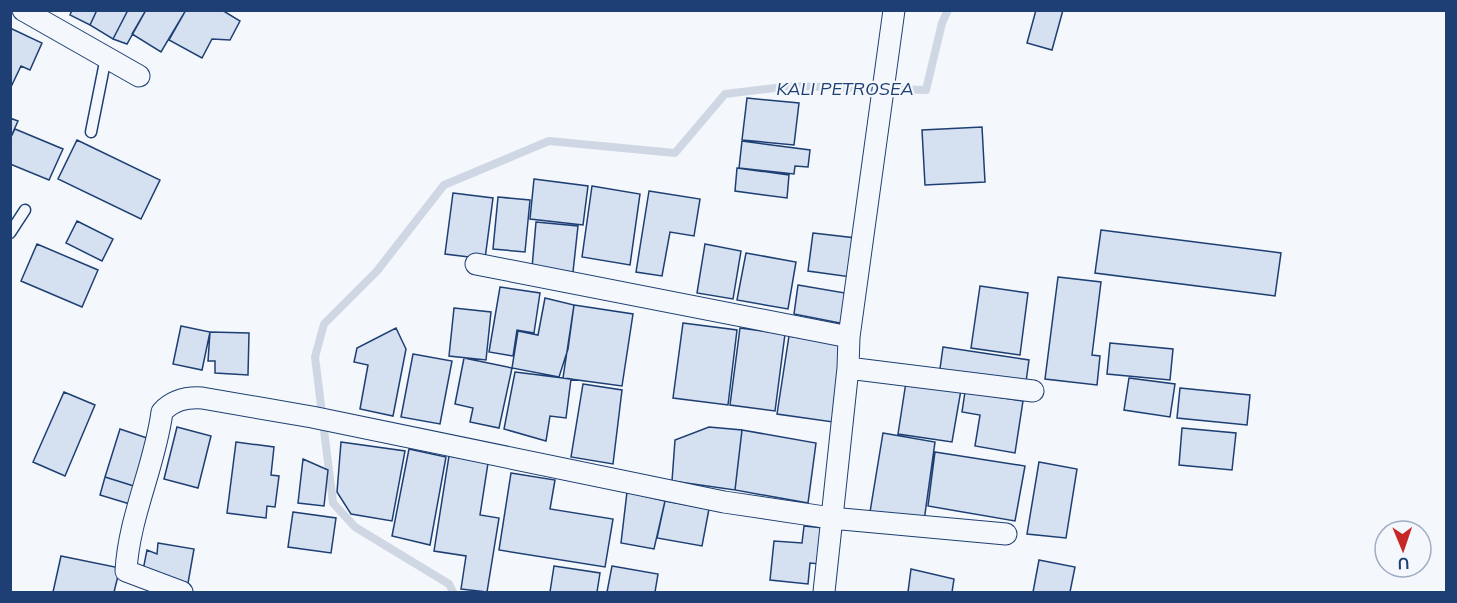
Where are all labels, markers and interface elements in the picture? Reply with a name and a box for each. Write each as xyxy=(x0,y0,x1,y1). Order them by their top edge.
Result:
water label: KALI PETROSEA xyxy=(776,77,914,100)
north arrow xyxy=(1373,519,1433,579)
text: U xyxy=(1397,554,1410,574)

